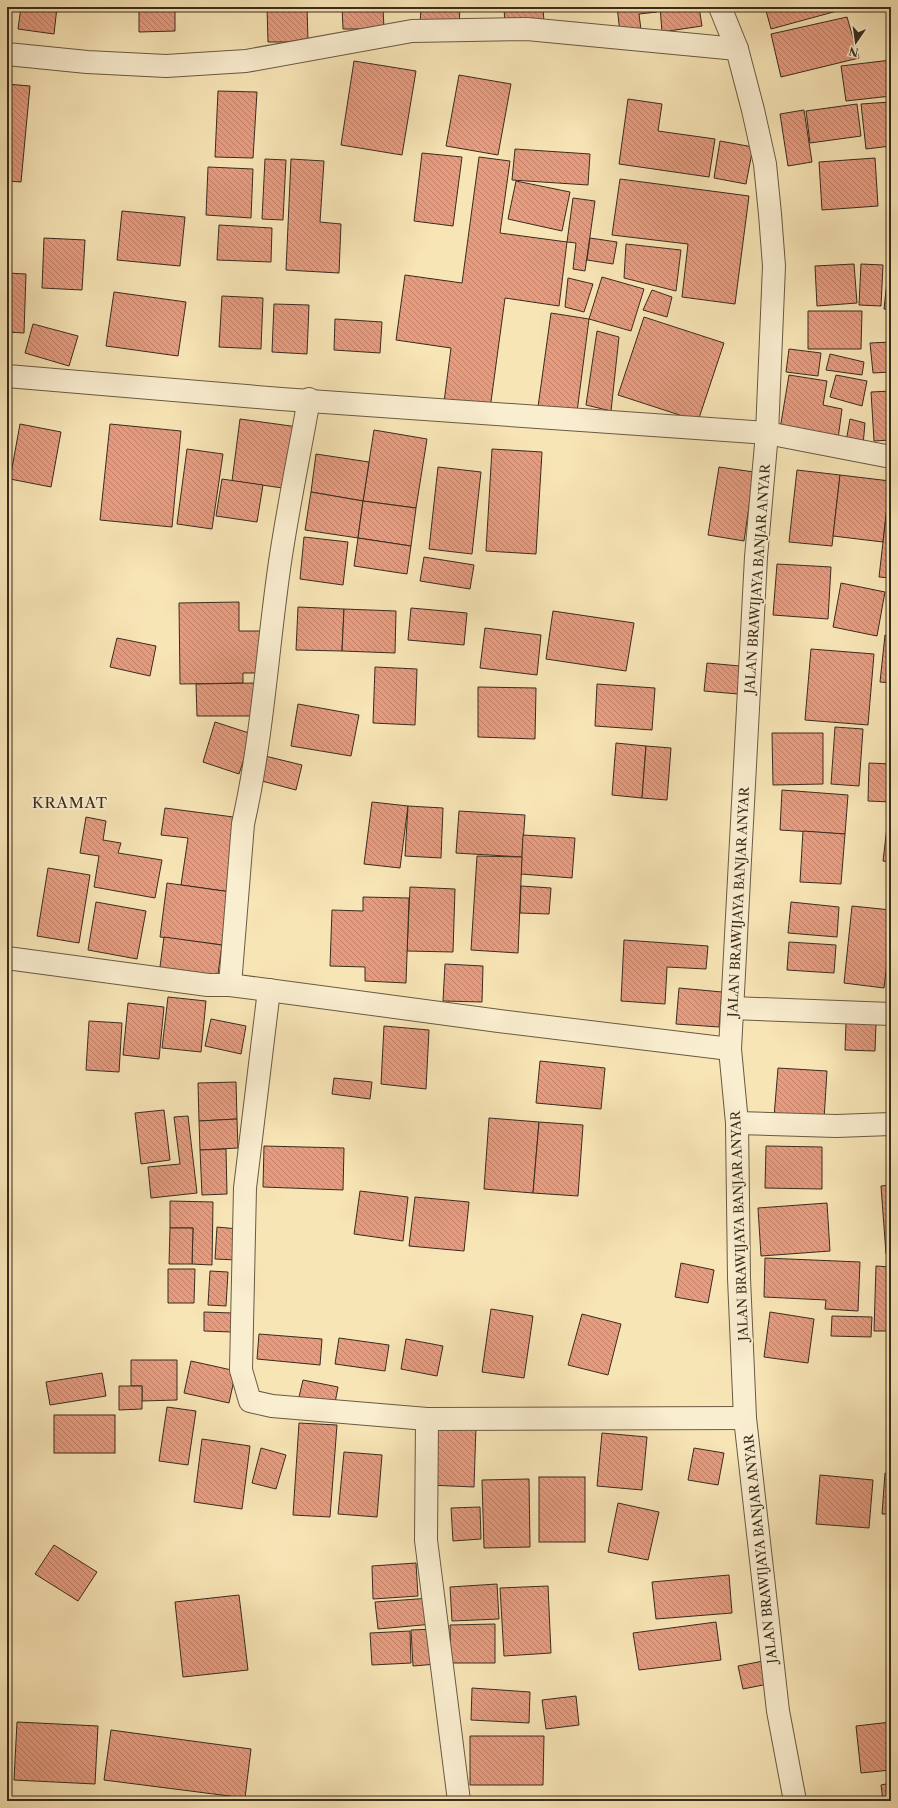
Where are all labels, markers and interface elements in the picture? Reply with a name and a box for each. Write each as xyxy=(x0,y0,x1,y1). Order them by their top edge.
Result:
north arrow xyxy=(836,22,876,62)
text: N xyxy=(847,44,860,60)
street label: JALAN BRAWIJAYA BANJAR ANYAR xyxy=(741,462,773,696)
street label: JALAN BRAWIJAYA BANJAR ANYAR xyxy=(724,785,752,1019)
district label: KRAMAT xyxy=(32,793,108,812)
street label: JALAN BRAWIJAYA BANJAR ANYAR xyxy=(727,1109,751,1343)
street label: JALAN BRAWIJAYA BANJAR ANYAR xyxy=(740,1432,780,1666)

